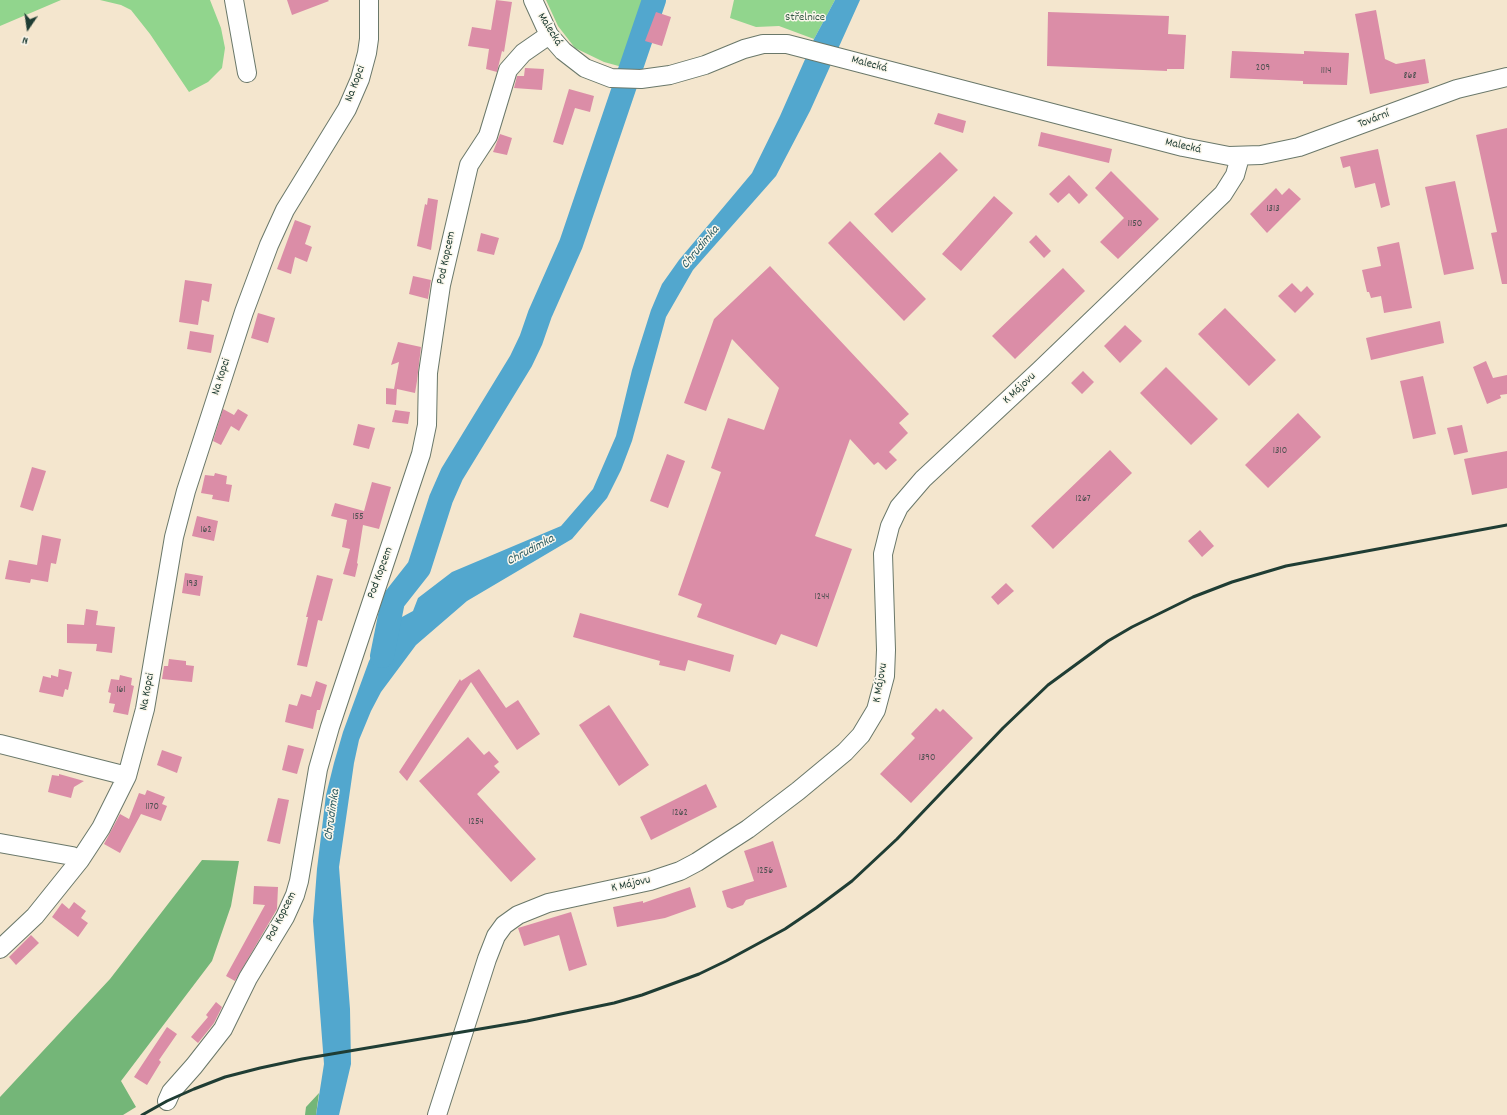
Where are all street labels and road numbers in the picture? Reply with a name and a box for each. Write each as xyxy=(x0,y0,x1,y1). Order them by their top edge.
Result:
street label: Malecká xyxy=(533,11,565,49)
street label: Malecká xyxy=(849,53,889,77)
street label: Na Kopci xyxy=(343,64,369,104)
street label: Tovární xyxy=(1356,107,1392,133)
street label: Malecká xyxy=(1164,136,1202,158)
street label: Pod Kopcem xyxy=(434,230,460,286)
street label: Na Kopci xyxy=(209,357,235,397)
street label: K Májovu xyxy=(1000,370,1040,408)
street label: Pod Kopcem xyxy=(365,545,397,601)
street label: K Májovu xyxy=(870,662,892,704)
street label: Na Kopci xyxy=(137,672,159,712)
street label: K Májovu xyxy=(610,873,652,897)
street label: Pod Kopcem xyxy=(263,890,301,944)

